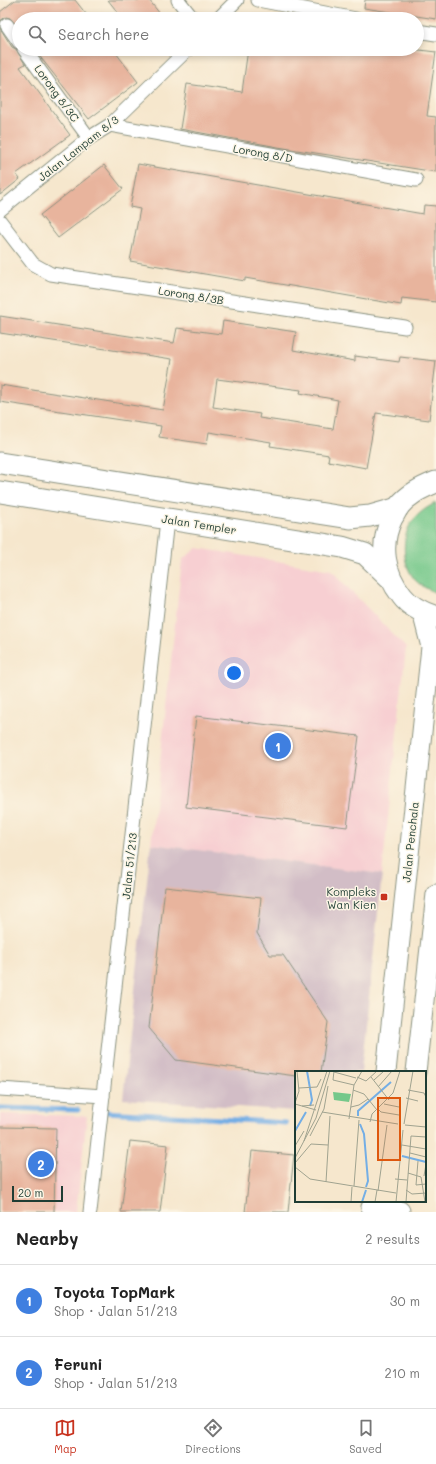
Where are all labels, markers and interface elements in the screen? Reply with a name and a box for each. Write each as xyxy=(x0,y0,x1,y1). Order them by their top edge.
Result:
search box xyxy=(12,12,424,56)
icon: search xyxy=(26,23,48,45)
text: Search here xyxy=(58,24,149,44)
street label: Lorong 8/3C xyxy=(31,61,83,125)
street label: Jalan Lampam 8/3 xyxy=(35,111,122,184)
street label: Lorong 8/D xyxy=(232,140,294,166)
street label: Lorong 8/3B xyxy=(157,282,225,308)
street label: Jalan Templer xyxy=(160,511,238,537)
your location xyxy=(224,663,244,683)
pin: 1 xyxy=(265,731,291,761)
street label: Jalan Penchala xyxy=(398,801,422,883)
street label: Jalan 51/213 xyxy=(118,831,140,900)
place label: Kompleks Wan Kien xyxy=(326,884,376,912)
marker: Kompleks Wan Kien xyxy=(379,892,389,902)
inset map xyxy=(295,1071,426,1202)
pin: 2 xyxy=(28,1149,54,1179)
scale bar xyxy=(12,1184,63,1203)
text: 20 m xyxy=(18,1185,43,1200)
text: Nearby xyxy=(16,1227,78,1249)
text: 2 results xyxy=(365,1230,420,1247)
text: Toyota TopMark xyxy=(54,1282,175,1302)
text: 1 xyxy=(26,1292,32,1309)
text: 30 m xyxy=(390,1292,420,1309)
text: Shop · Jalan 51/213 xyxy=(54,1302,177,1319)
text: Feruni xyxy=(54,1354,103,1374)
text: 2 xyxy=(25,1364,33,1381)
text: 210 m xyxy=(384,1364,420,1381)
text: Shop · Jalan 51/213 xyxy=(54,1374,177,1391)
tab: Map xyxy=(54,1417,77,1456)
tab: Directions xyxy=(185,1417,241,1456)
tab: Saved xyxy=(349,1417,382,1456)

